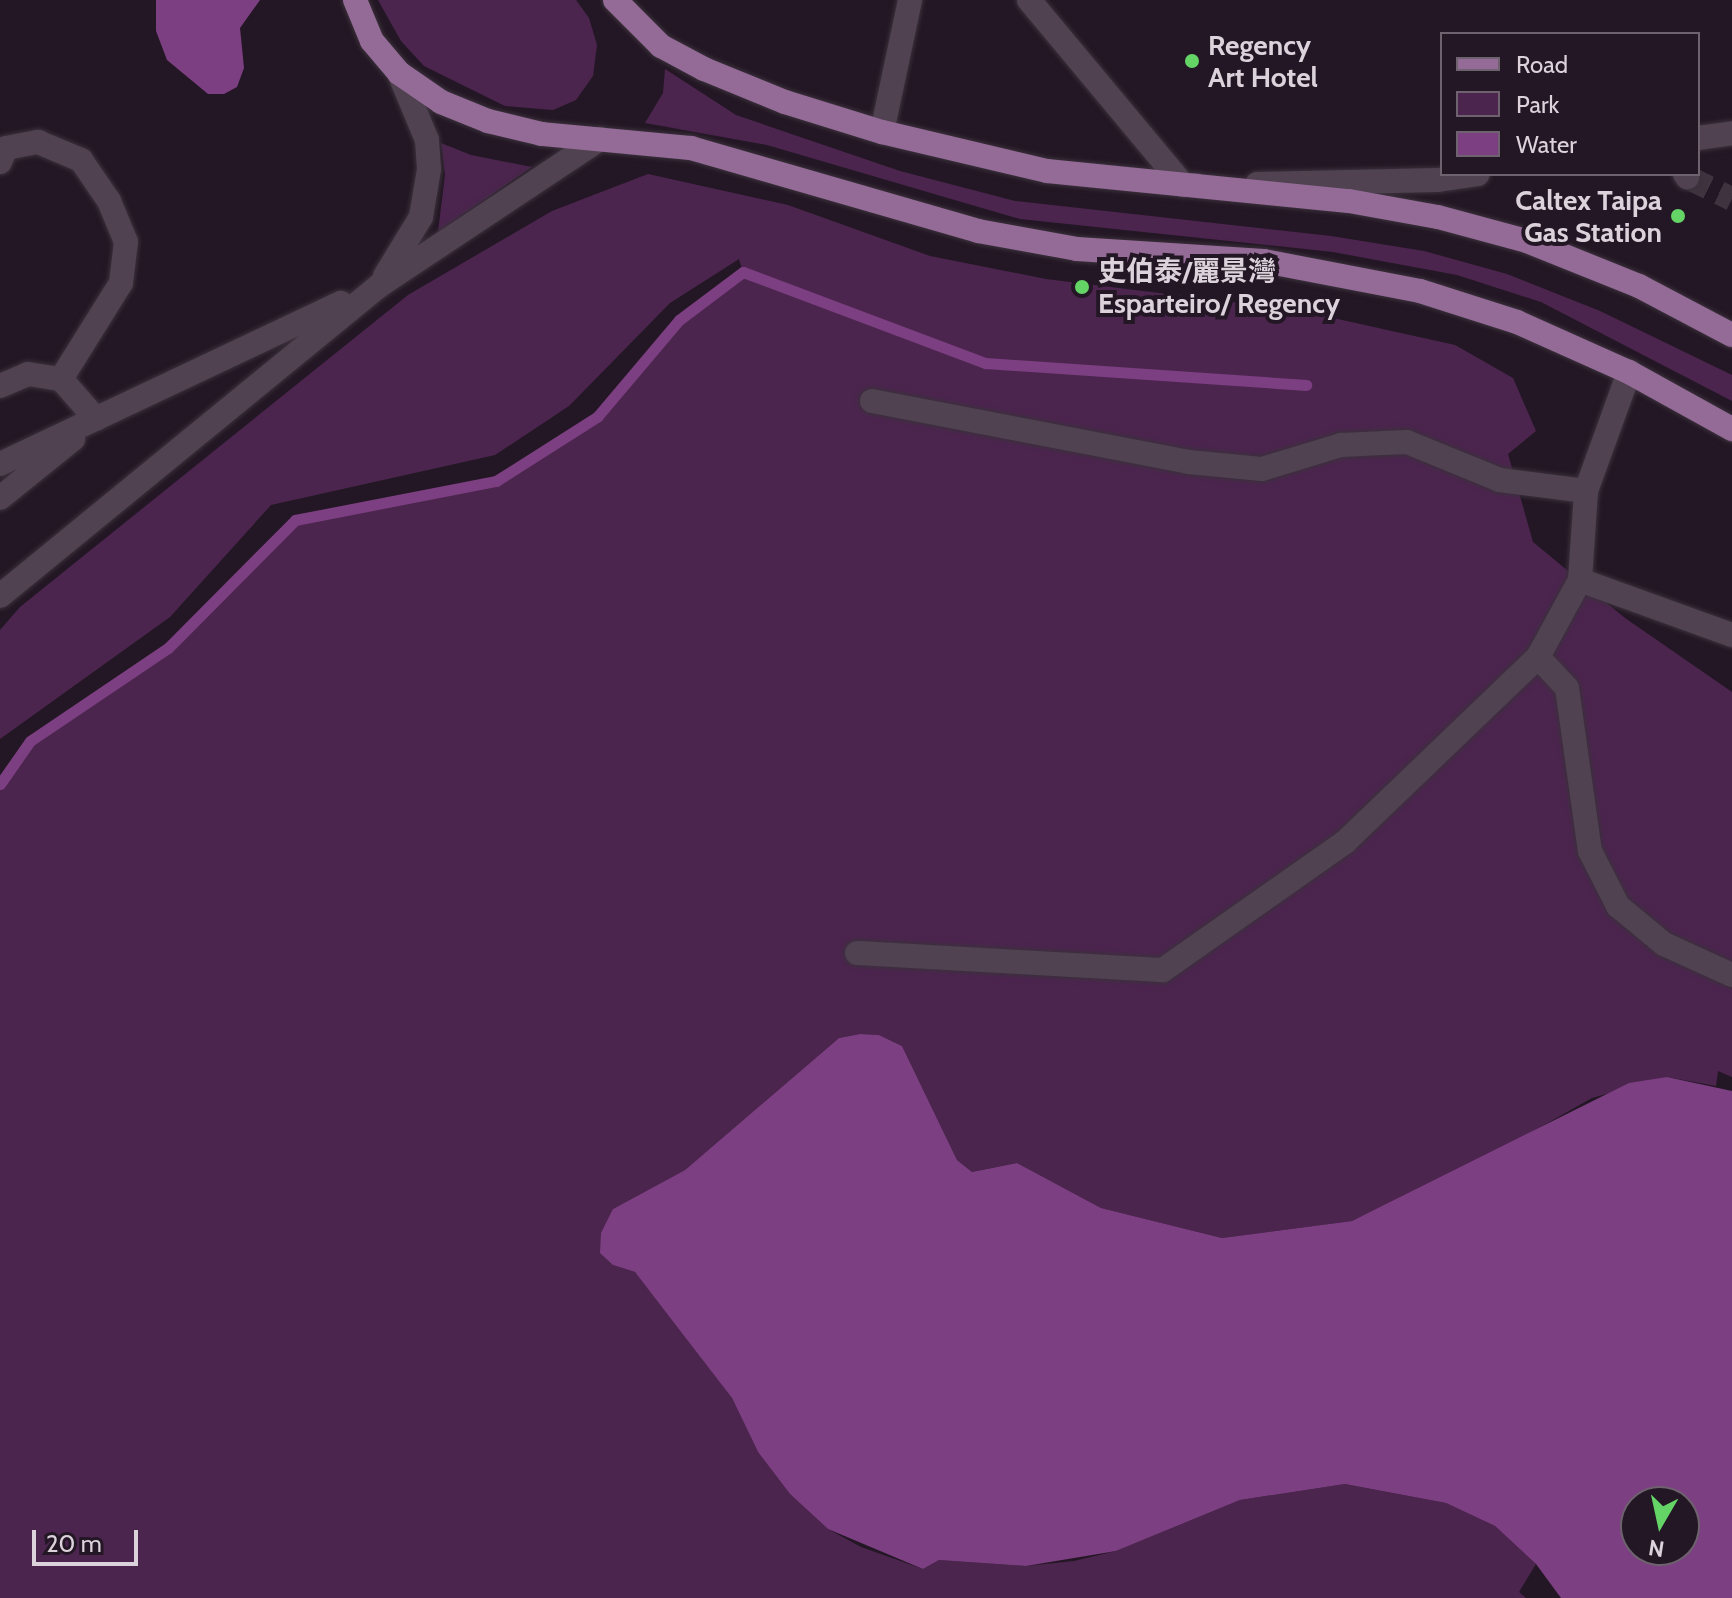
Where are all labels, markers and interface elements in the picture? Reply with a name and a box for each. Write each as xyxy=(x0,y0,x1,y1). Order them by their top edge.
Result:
place label: Regency Art Hotel xyxy=(1208,28,1318,94)
legend xyxy=(1440,32,1700,176)
text: Road xyxy=(1516,50,1568,79)
marker: Regency Art Hotel xyxy=(1183,52,1201,70)
text: Park xyxy=(1516,90,1559,119)
text: Water xyxy=(1516,130,1577,159)
place label: Caltex Taipa Gas Station xyxy=(1515,183,1662,249)
marker: Caltex Taipa Gas Station xyxy=(1669,207,1687,225)
place label: 史伯泰/麗景灣 Esparteiro/ Regency xyxy=(1098,254,1340,320)
marker: 史伯泰/麗景灣 Esparteiro/ Regency xyxy=(1073,278,1091,296)
north arrow xyxy=(1620,1486,1700,1566)
scale bar xyxy=(36,1514,142,1564)
text: 20 m xyxy=(46,1529,102,1558)
text: N xyxy=(1647,1534,1666,1563)

